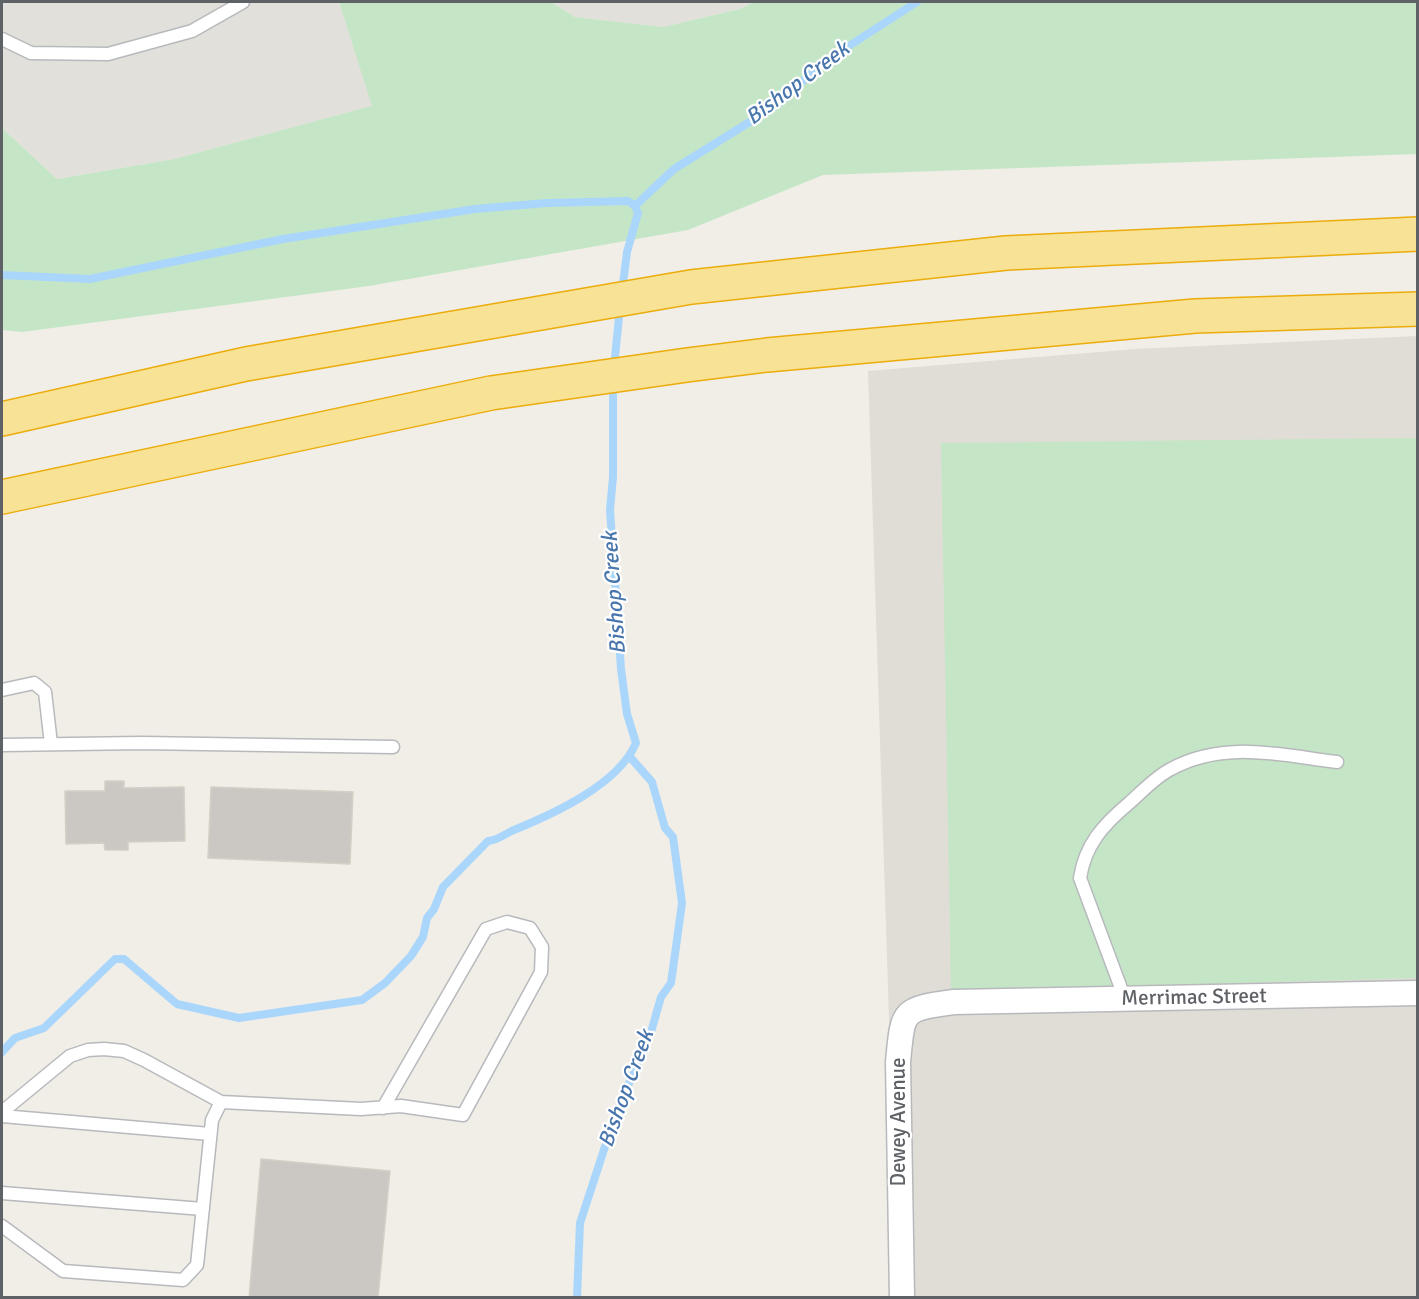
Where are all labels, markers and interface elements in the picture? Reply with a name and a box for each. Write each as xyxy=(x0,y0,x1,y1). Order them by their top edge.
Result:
water label: Bishop Creek xyxy=(741,36,855,132)
water label: Bishop Creek xyxy=(598,531,632,655)
street label: Merrimac Street xyxy=(1121,984,1267,1012)
water label: Bishop Creek xyxy=(594,1027,660,1151)
street label: Dewey Avenue xyxy=(886,1057,912,1187)

